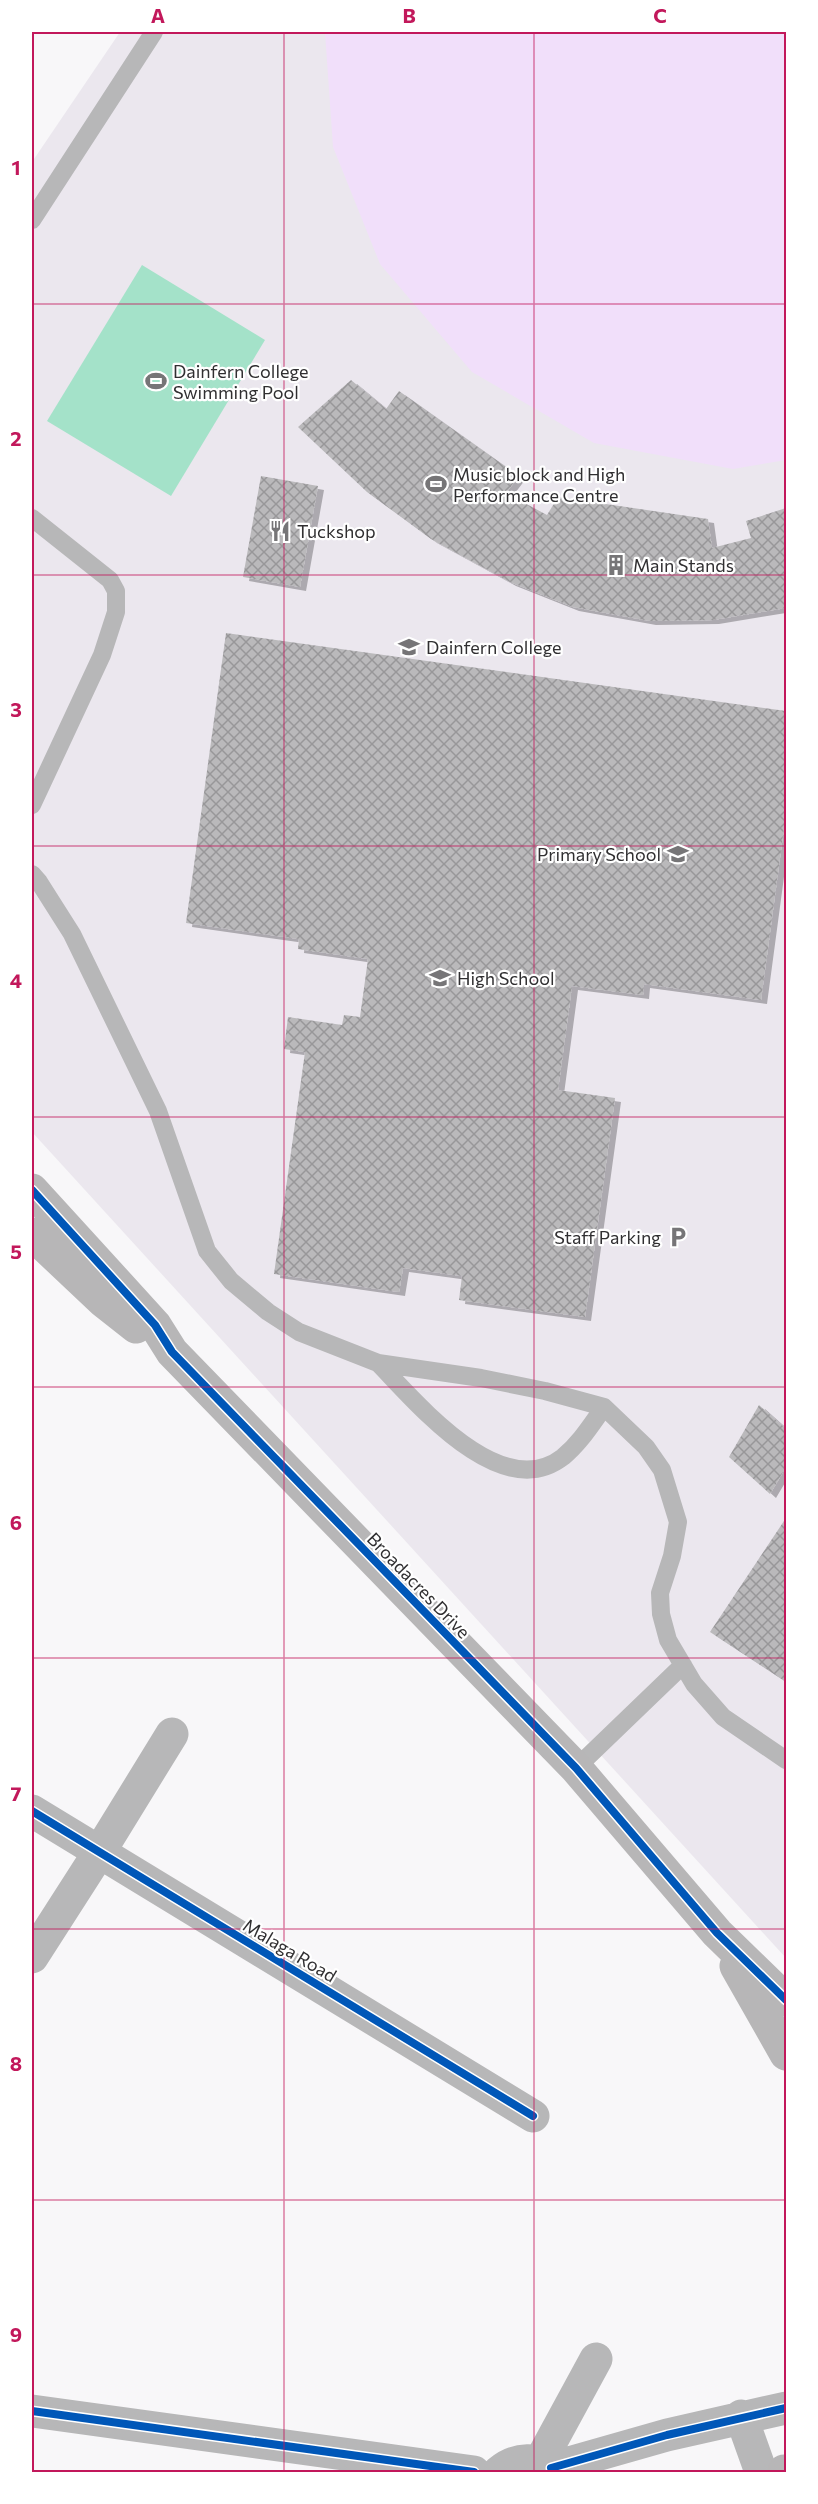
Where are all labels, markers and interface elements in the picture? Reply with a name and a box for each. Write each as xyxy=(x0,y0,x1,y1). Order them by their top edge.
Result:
text: A xyxy=(151,3,165,27)
text: B xyxy=(402,3,416,27)
text: C xyxy=(653,3,667,27)
text: 1 xyxy=(11,155,21,179)
place label: Dainfern College Swimming Pool xyxy=(173,360,309,403)
sports icon: Dainfern College Swimming Pool xyxy=(144,369,168,393)
text: 2 xyxy=(10,426,22,450)
place label: Music block and High Performance Centre xyxy=(453,463,625,506)
sports icon: Music block and High Performance Centre xyxy=(424,472,448,496)
restaurant icon: Tuckshop xyxy=(268,519,292,543)
place label: Tuckshop xyxy=(297,520,376,542)
building icon: Main Stands xyxy=(604,553,628,577)
place label: Main Stands xyxy=(633,554,734,576)
school or university icon: Dainfern College xyxy=(397,635,421,659)
place label: Dainfern College xyxy=(426,636,562,658)
text: 3 xyxy=(10,697,22,721)
school or university icon: Primary School xyxy=(666,842,690,866)
place label: Primary School xyxy=(537,843,661,865)
school or university icon: High School xyxy=(428,966,452,990)
place label: High School xyxy=(457,967,555,989)
text: 4 xyxy=(10,968,22,992)
parking icon: Staff Parking xyxy=(666,1225,690,1249)
place label: Staff Parking xyxy=(554,1226,661,1248)
text: 5 xyxy=(10,1239,22,1263)
text: 6 xyxy=(10,1510,22,1534)
street label: Broadacres Drive xyxy=(363,1527,475,1643)
text: 7 xyxy=(11,1781,22,1805)
street label: Malaga Road xyxy=(239,1914,341,1986)
text: 8 xyxy=(10,2051,22,2075)
text: 9 xyxy=(10,2322,22,2346)

